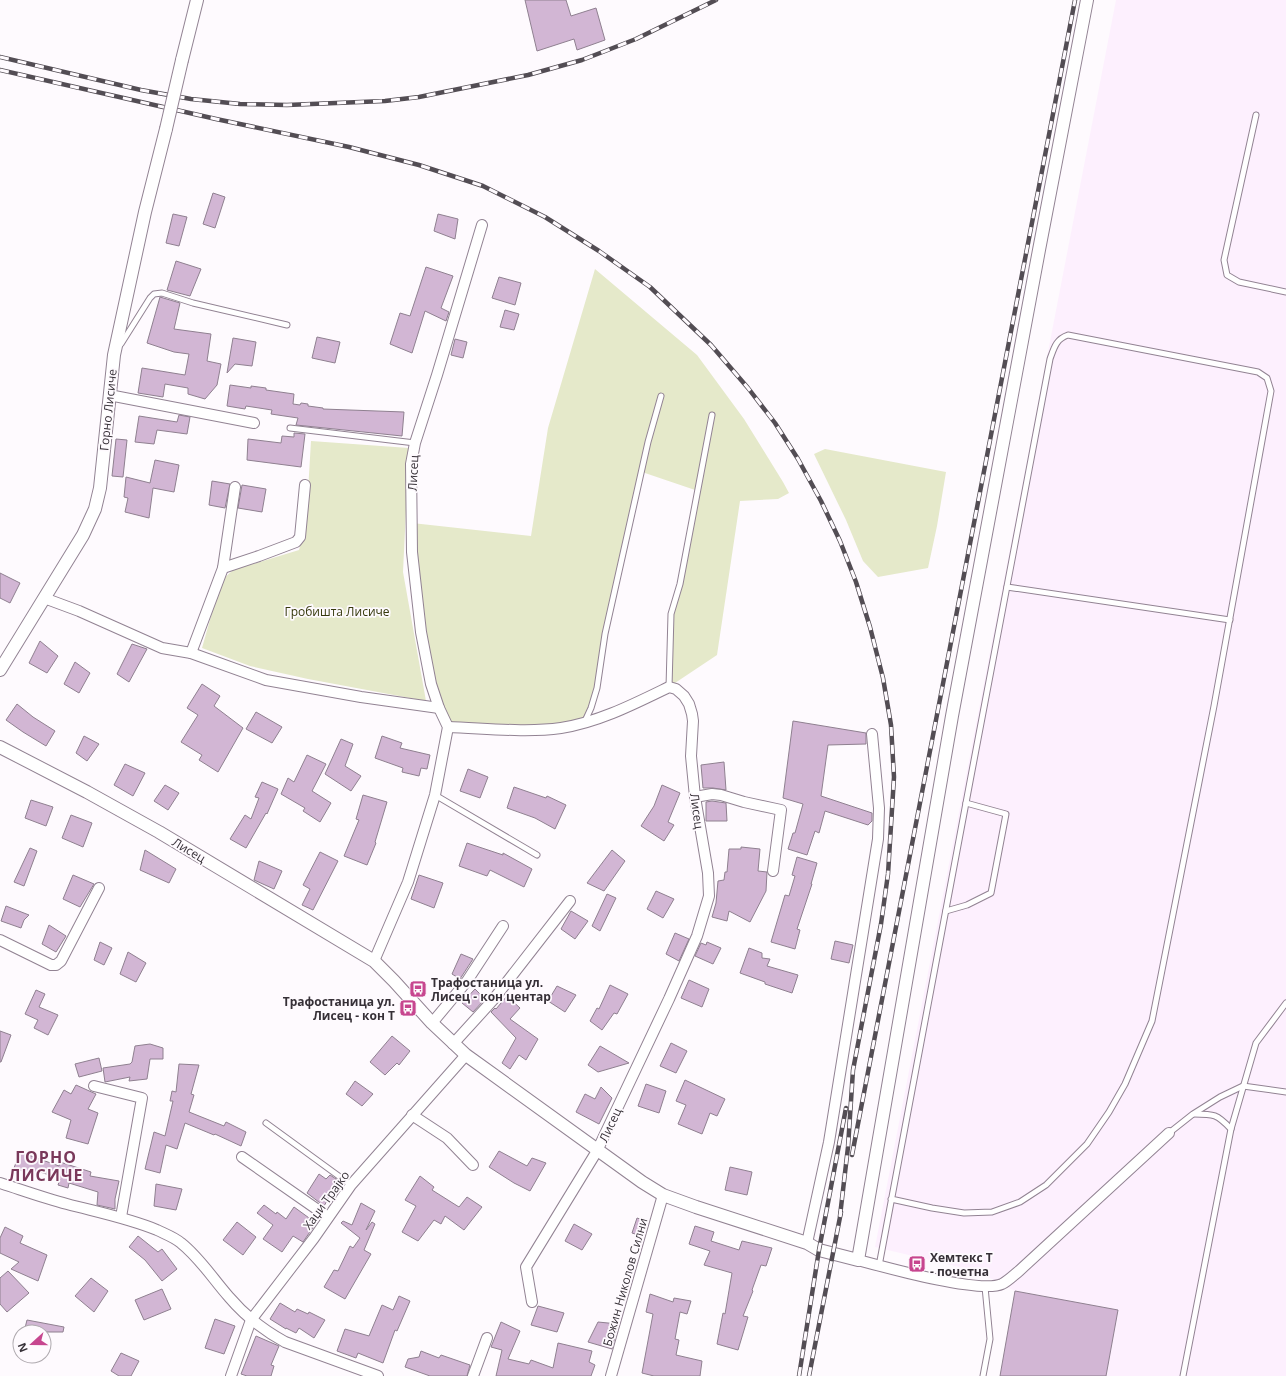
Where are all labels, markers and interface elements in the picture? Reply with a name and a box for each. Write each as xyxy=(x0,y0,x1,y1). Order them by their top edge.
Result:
street label: Горно Лисиче xyxy=(95,368,121,452)
street label: Лисец xyxy=(404,454,422,491)
park label: Гробишта Лисиче xyxy=(284,603,390,620)
street label: Лисец xyxy=(686,792,708,831)
street label: Лисец xyxy=(169,833,209,867)
place label: Трафостаница ул. Лисец - кон центар xyxy=(431,974,551,1005)
bus stop icon: Трафостаница ул. Лисец - кон центар xyxy=(408,979,428,999)
place label: Трафостаница ул. Лисец - кон Т xyxy=(283,993,395,1024)
bus stop icon: Трафостаница ул. Лисец - кон Т xyxy=(398,998,418,1018)
street label: Лисец xyxy=(595,1105,626,1145)
district label: ГОРНО ЛИСИЧЕ xyxy=(8,1146,84,1186)
street label: Хаџи Трајко xyxy=(299,1167,353,1233)
street label: Божин Николов Силни xyxy=(599,1216,651,1348)
place label: Хемтекс Т - почетна xyxy=(930,1249,993,1280)
bus stop icon: Хемтекс Т - почетна xyxy=(907,1254,927,1274)
north arrow xyxy=(12,1324,52,1364)
text: N xyxy=(14,1341,31,1355)

